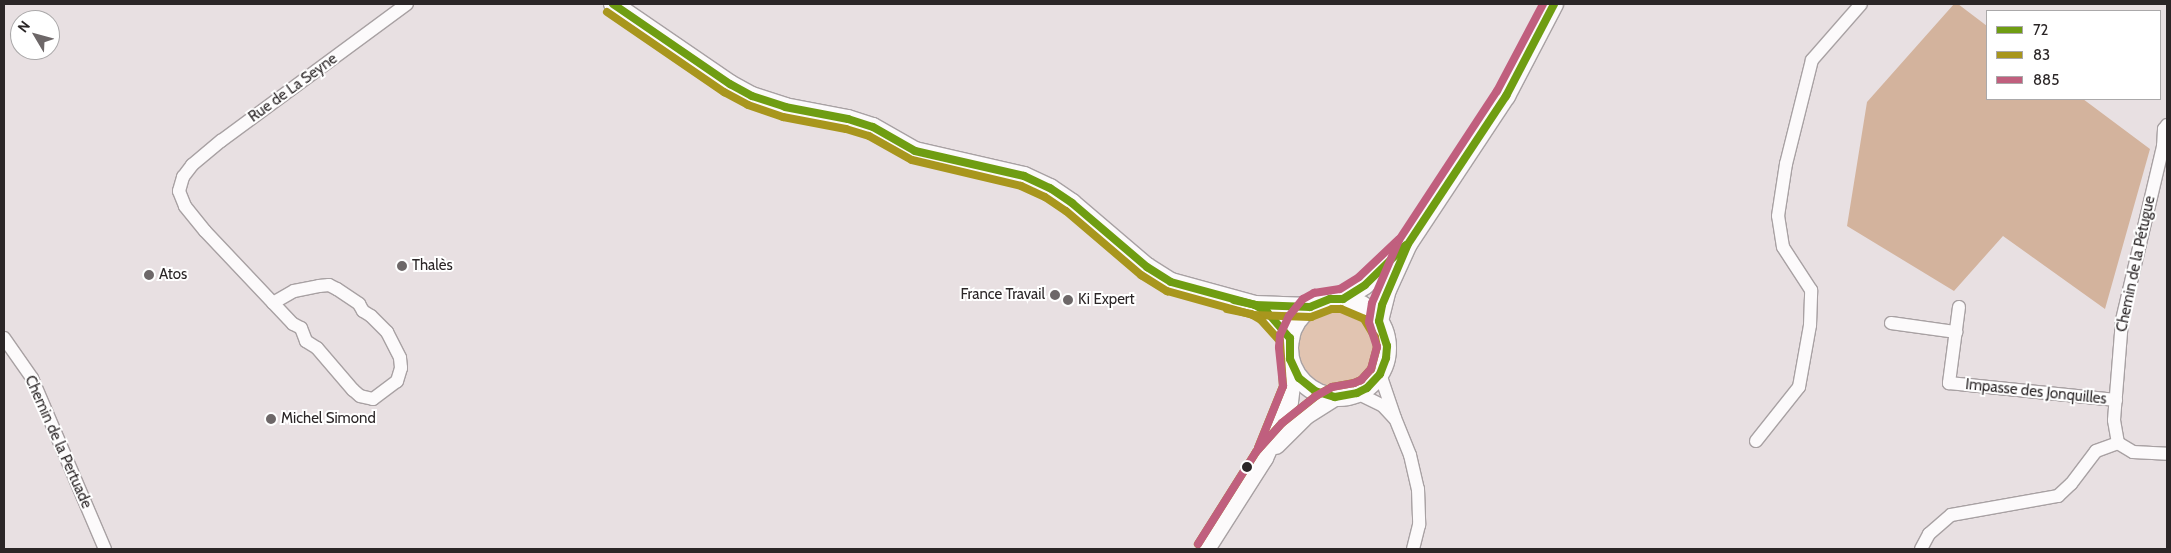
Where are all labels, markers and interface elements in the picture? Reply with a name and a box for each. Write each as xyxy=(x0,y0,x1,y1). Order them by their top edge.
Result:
north arrow xyxy=(10,10,60,60)
legend xyxy=(1986,10,2161,100)
text: N xyxy=(14,17,34,36)
text: 72 xyxy=(2033,21,2048,39)
text: 83 xyxy=(2033,46,2050,64)
street label: Rue de La Seyne xyxy=(245,50,341,126)
text: 885 xyxy=(2033,71,2059,89)
street label: Chemin de la Pétugue xyxy=(2113,194,2159,334)
place label: Thalès xyxy=(412,257,453,275)
marker: Thalès xyxy=(396,260,408,272)
place label: Atos xyxy=(159,266,187,284)
marker: Atos xyxy=(143,269,155,281)
place label: France Travail xyxy=(960,286,1045,304)
marker: France Travail xyxy=(1049,289,1061,301)
place label: Ki Expert xyxy=(1078,291,1135,309)
marker: Ki Expert xyxy=(1062,294,1074,306)
street label: Chemin de la Pertuade xyxy=(21,373,95,511)
street label: Impasse des Jonquilles xyxy=(1964,376,2108,408)
place label: Michel Simond xyxy=(281,410,376,428)
marker: Michel Simond xyxy=(265,413,277,425)
unlabelled marker xyxy=(1242,462,1252,472)

